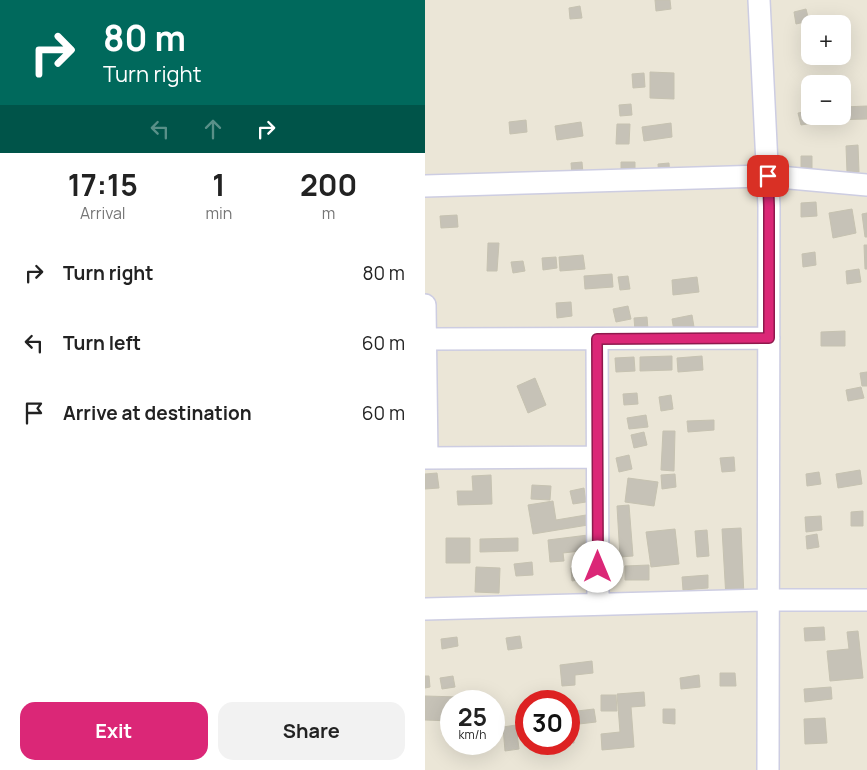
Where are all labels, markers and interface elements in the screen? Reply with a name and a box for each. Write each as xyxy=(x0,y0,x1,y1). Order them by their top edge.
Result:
text: 80 m xyxy=(103,14,186,62)
map controls xyxy=(801,15,851,125)
button: + xyxy=(801,15,851,65)
icon: right xyxy=(20,20,85,85)
text: Turn right xyxy=(103,59,201,89)
button: − xyxy=(801,75,851,125)
icon: left xyxy=(146,115,174,143)
icon: ahead xyxy=(199,115,227,143)
icon: right xyxy=(252,115,280,143)
pin xyxy=(747,155,789,197)
icon: arrive xyxy=(754,162,782,190)
text: 17:15 xyxy=(68,164,138,205)
text: 1 xyxy=(212,164,225,205)
text: 200 xyxy=(300,164,357,205)
text: Arrival xyxy=(80,202,126,224)
text: min xyxy=(205,202,232,224)
text: m xyxy=(322,202,335,224)
icon: right xyxy=(20,259,48,287)
text: Turn right xyxy=(63,260,153,286)
text: 80 m xyxy=(362,260,405,286)
icon: left xyxy=(20,329,48,357)
text: Turn left xyxy=(63,330,141,356)
text: 60 m xyxy=(362,330,405,356)
icon: arrive xyxy=(20,399,48,427)
text: Arrive at destination xyxy=(63,400,252,426)
text: 60 m xyxy=(362,400,405,426)
position arrow xyxy=(571,540,623,592)
speed limit sign: 30 xyxy=(515,690,580,755)
text: 25 xyxy=(458,699,487,734)
button: Exit xyxy=(20,702,208,760)
button: Share xyxy=(218,702,405,760)
text: km/h xyxy=(459,726,486,743)

